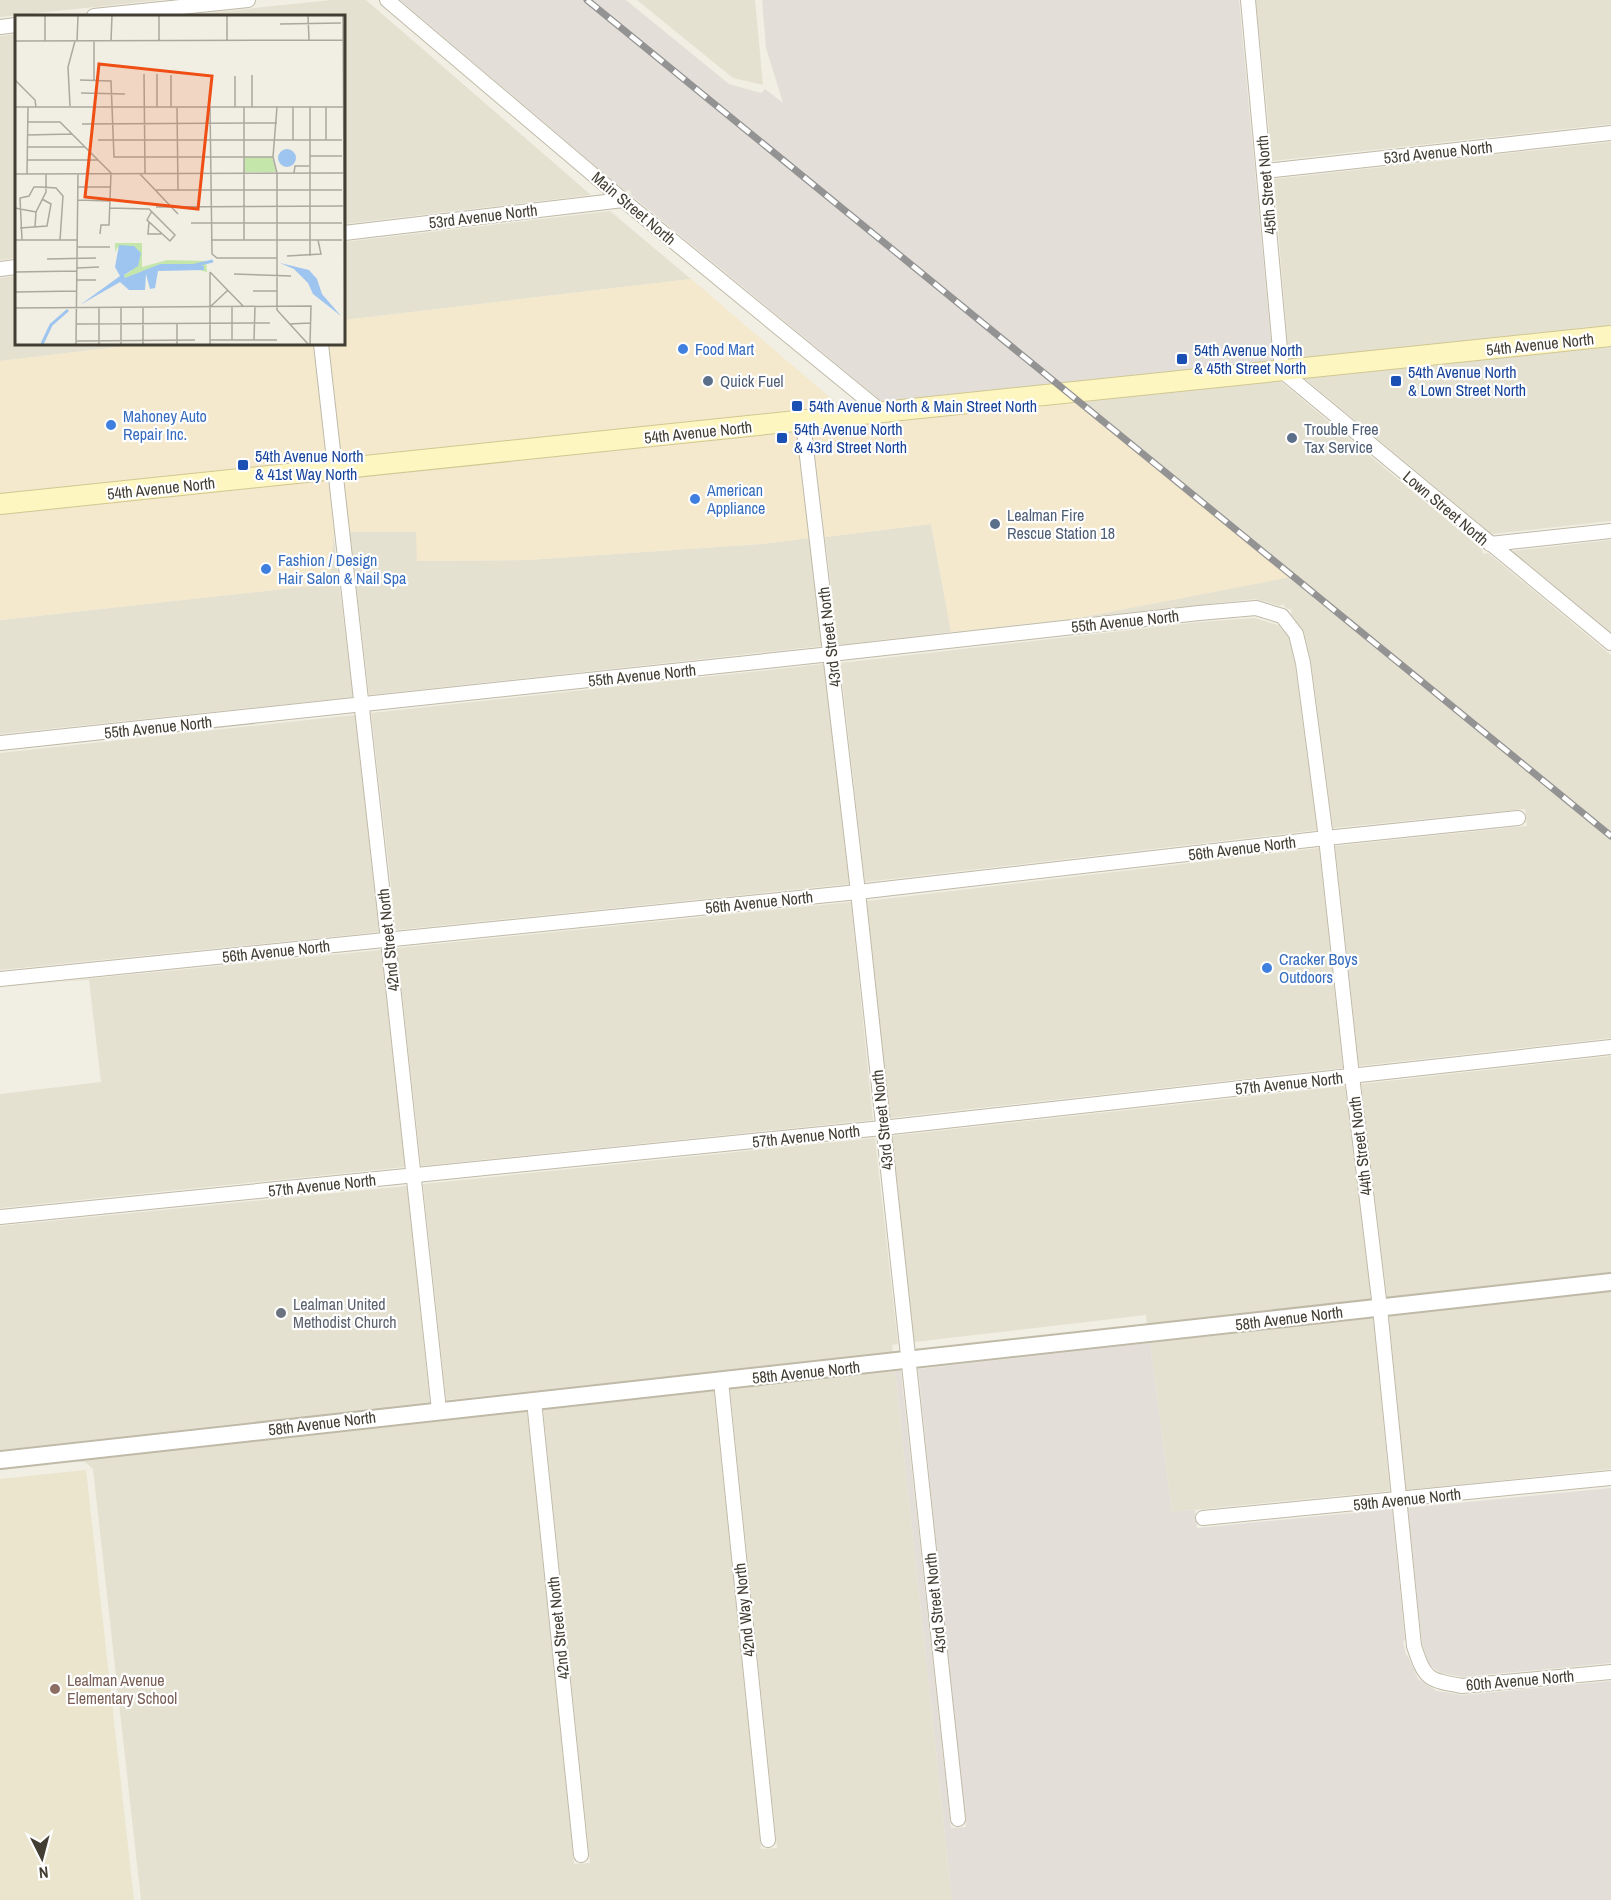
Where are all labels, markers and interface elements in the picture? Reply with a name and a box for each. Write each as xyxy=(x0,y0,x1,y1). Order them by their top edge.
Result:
inset map xyxy=(15,15,345,345)
street label: 45th Street North xyxy=(1251,134,1281,236)
street label: 53rd Avenue North xyxy=(1383,135,1493,169)
street label: Main Street North xyxy=(587,166,681,250)
street label: 53rd Avenue North xyxy=(427,198,539,234)
street label: 54th Avenue North xyxy=(1485,327,1595,361)
place label: Food Mart xyxy=(695,338,755,360)
place label: 54th Avenue North & 45th Street North xyxy=(1194,339,1306,379)
marker: Food Mart xyxy=(676,342,690,356)
marker: 54th Avenue North & 45th Street North xyxy=(1175,352,1189,366)
place label: 54th Avenue North & Lown Street North xyxy=(1408,361,1526,401)
place label: Quick Fuel xyxy=(720,370,784,392)
marker: Quick Fuel xyxy=(701,374,715,388)
marker: 54th Avenue North & Lown Street North xyxy=(1389,374,1403,388)
place label: 54th Avenue North & Main Street North xyxy=(809,395,1037,417)
marker: 54th Avenue North & Main Street North xyxy=(790,399,804,413)
place label: Mahoney Auto Repair Inc. xyxy=(123,405,207,445)
street label: 54th Avenue North xyxy=(643,415,753,449)
marker: Mahoney Auto Repair Inc. xyxy=(104,418,118,432)
place label: 54th Avenue North & 43rd Street North xyxy=(794,418,907,458)
place label: Trouble Free Tax Service xyxy=(1304,418,1379,458)
marker: 54th Avenue North & 43rd Street North xyxy=(775,431,789,445)
marker: Trouble Free Tax Service xyxy=(1285,431,1299,445)
place label: 54th Avenue North & 41st Way North xyxy=(255,445,363,485)
marker: 54th Avenue North & 41st Way North xyxy=(236,458,250,472)
street label: Lown Street North xyxy=(1398,466,1494,550)
street label: 54th Avenue North xyxy=(106,471,216,505)
place label: American Appliance xyxy=(706,479,765,519)
marker: American Appliance xyxy=(688,492,702,506)
place label: Lealman Fire Rescue Station 18 xyxy=(1007,504,1115,544)
marker: Lealman Fire Rescue Station 18 xyxy=(988,517,1002,531)
place label: Fashion / Design Hair Salon & Nail Spa xyxy=(278,549,407,589)
marker: Fashion / Design Hair Salon & Nail Spa xyxy=(259,562,273,576)
street label: 43rd Street North xyxy=(812,586,846,688)
street label: 55th Avenue North xyxy=(1070,604,1180,638)
street label: 55th Avenue North xyxy=(587,658,697,692)
street label: 55th Avenue North xyxy=(103,710,213,744)
street label: 56th Avenue North xyxy=(1187,830,1297,866)
street label: 56th Avenue North xyxy=(704,885,814,919)
street label: 42nd Street North xyxy=(372,887,404,993)
street label: 56th Avenue North xyxy=(221,934,331,968)
place label: Cracker Boys Outdoors xyxy=(1279,948,1358,988)
marker: Cracker Boys Outdoors xyxy=(1260,961,1274,975)
street label: 57th Avenue North xyxy=(1234,1066,1344,1100)
street label: 43rd Street North xyxy=(866,1069,898,1171)
street label: 44th Street North xyxy=(1343,1095,1377,1197)
street label: 57th Avenue North xyxy=(751,1119,861,1153)
street label: 57th Avenue North xyxy=(267,1168,377,1202)
place label: Lealman United Methodist Church xyxy=(293,1293,397,1333)
street label: 58th Avenue North xyxy=(1234,1300,1344,1336)
marker: Lealman United Methodist Church xyxy=(274,1306,288,1320)
street label: 58th Avenue North xyxy=(751,1355,861,1389)
street label: 58th Avenue North xyxy=(267,1405,377,1441)
street label: 59th Avenue North xyxy=(1352,1482,1462,1516)
street label: 43rd Street North xyxy=(919,1552,951,1654)
street label: 42nd Way North xyxy=(728,1562,760,1658)
street label: 42nd Street North xyxy=(542,1575,574,1681)
street label: 60th Avenue North xyxy=(1465,1664,1575,1696)
place label: Lealman Avenue Elementary School xyxy=(67,1669,177,1709)
marker: Lealman Avenue Elementary School xyxy=(48,1682,62,1696)
north arrow xyxy=(12,1828,72,1888)
text: N xyxy=(38,1861,49,1884)

